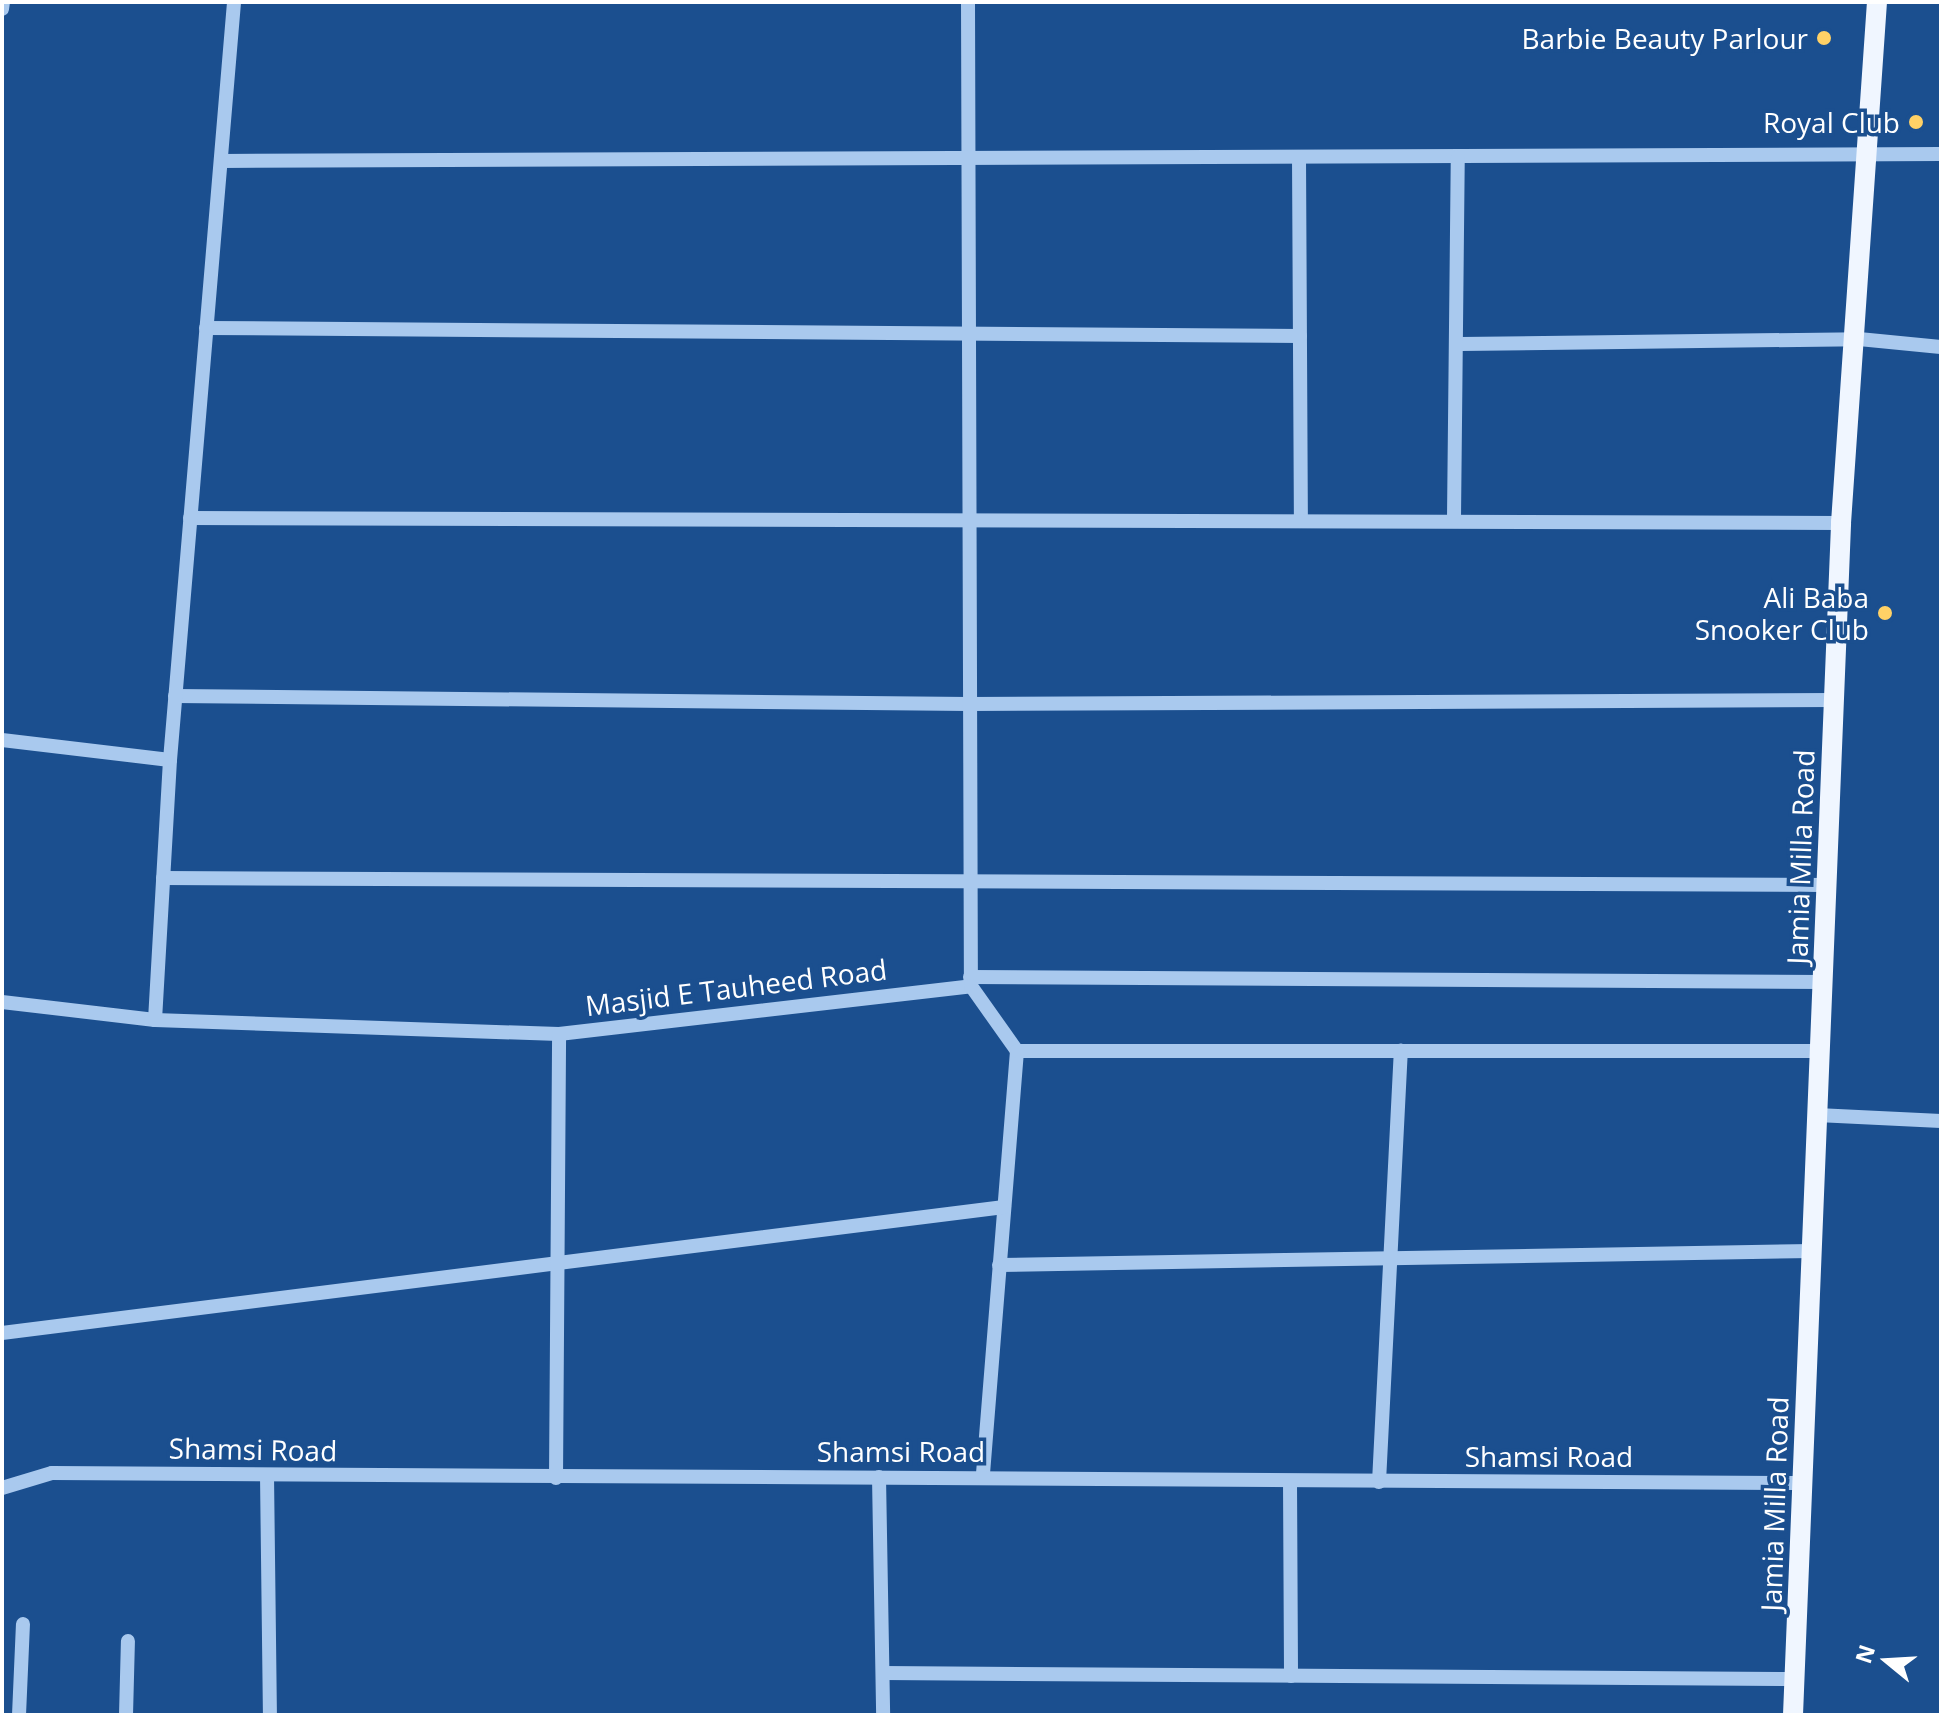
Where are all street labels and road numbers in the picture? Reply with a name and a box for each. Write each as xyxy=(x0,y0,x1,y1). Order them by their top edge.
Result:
street label: Jamia Milla Road xyxy=(1779,749,1821,965)
street label: Masjid E Tauheed Road xyxy=(583,952,889,1022)
street label: Jamia Milla Road xyxy=(1753,1396,1795,1612)
street label: Shamsi Road xyxy=(168,1431,338,1467)
street label: Shamsi Road xyxy=(817,1434,985,1468)
street label: Shamsi Road xyxy=(1465,1439,1633,1473)

